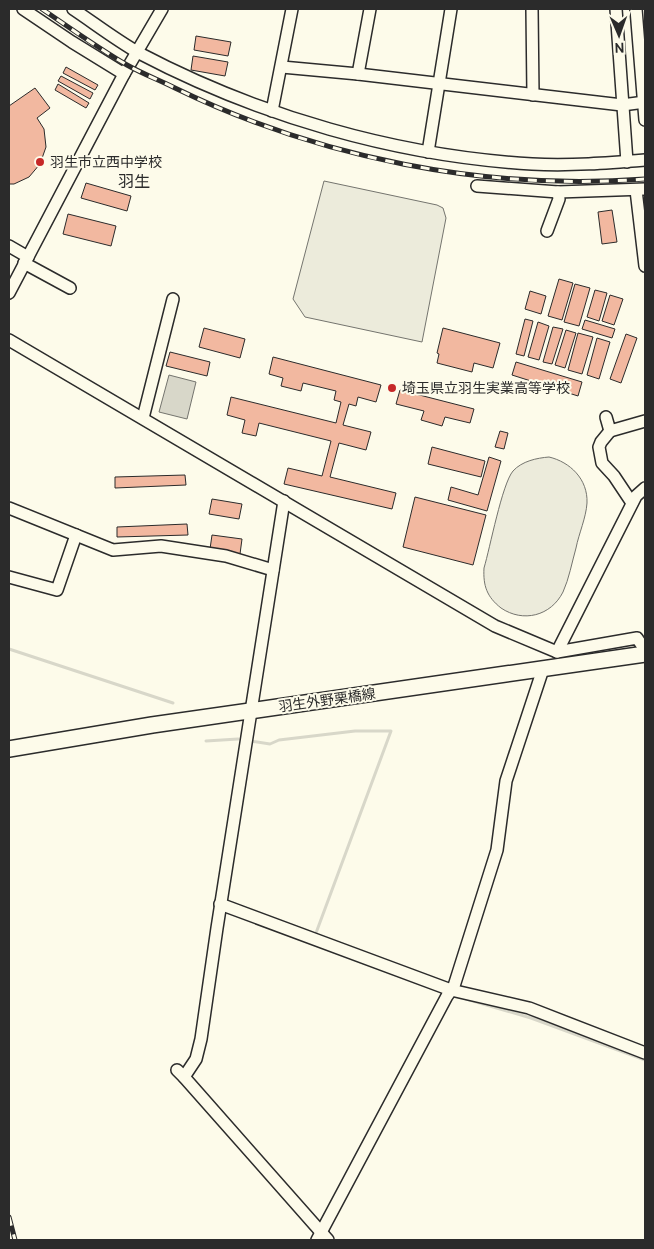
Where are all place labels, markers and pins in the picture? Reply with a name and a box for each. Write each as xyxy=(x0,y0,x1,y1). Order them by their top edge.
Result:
place label: 羽生市立西中学校 xyxy=(50,153,162,171)
marker: 羽生市立西中学校 xyxy=(34,156,46,168)
place label: 埼玉県立羽生実業高等学校 xyxy=(402,379,570,397)
marker: 埼玉県立羽生実業高等学校 xyxy=(386,382,398,394)

